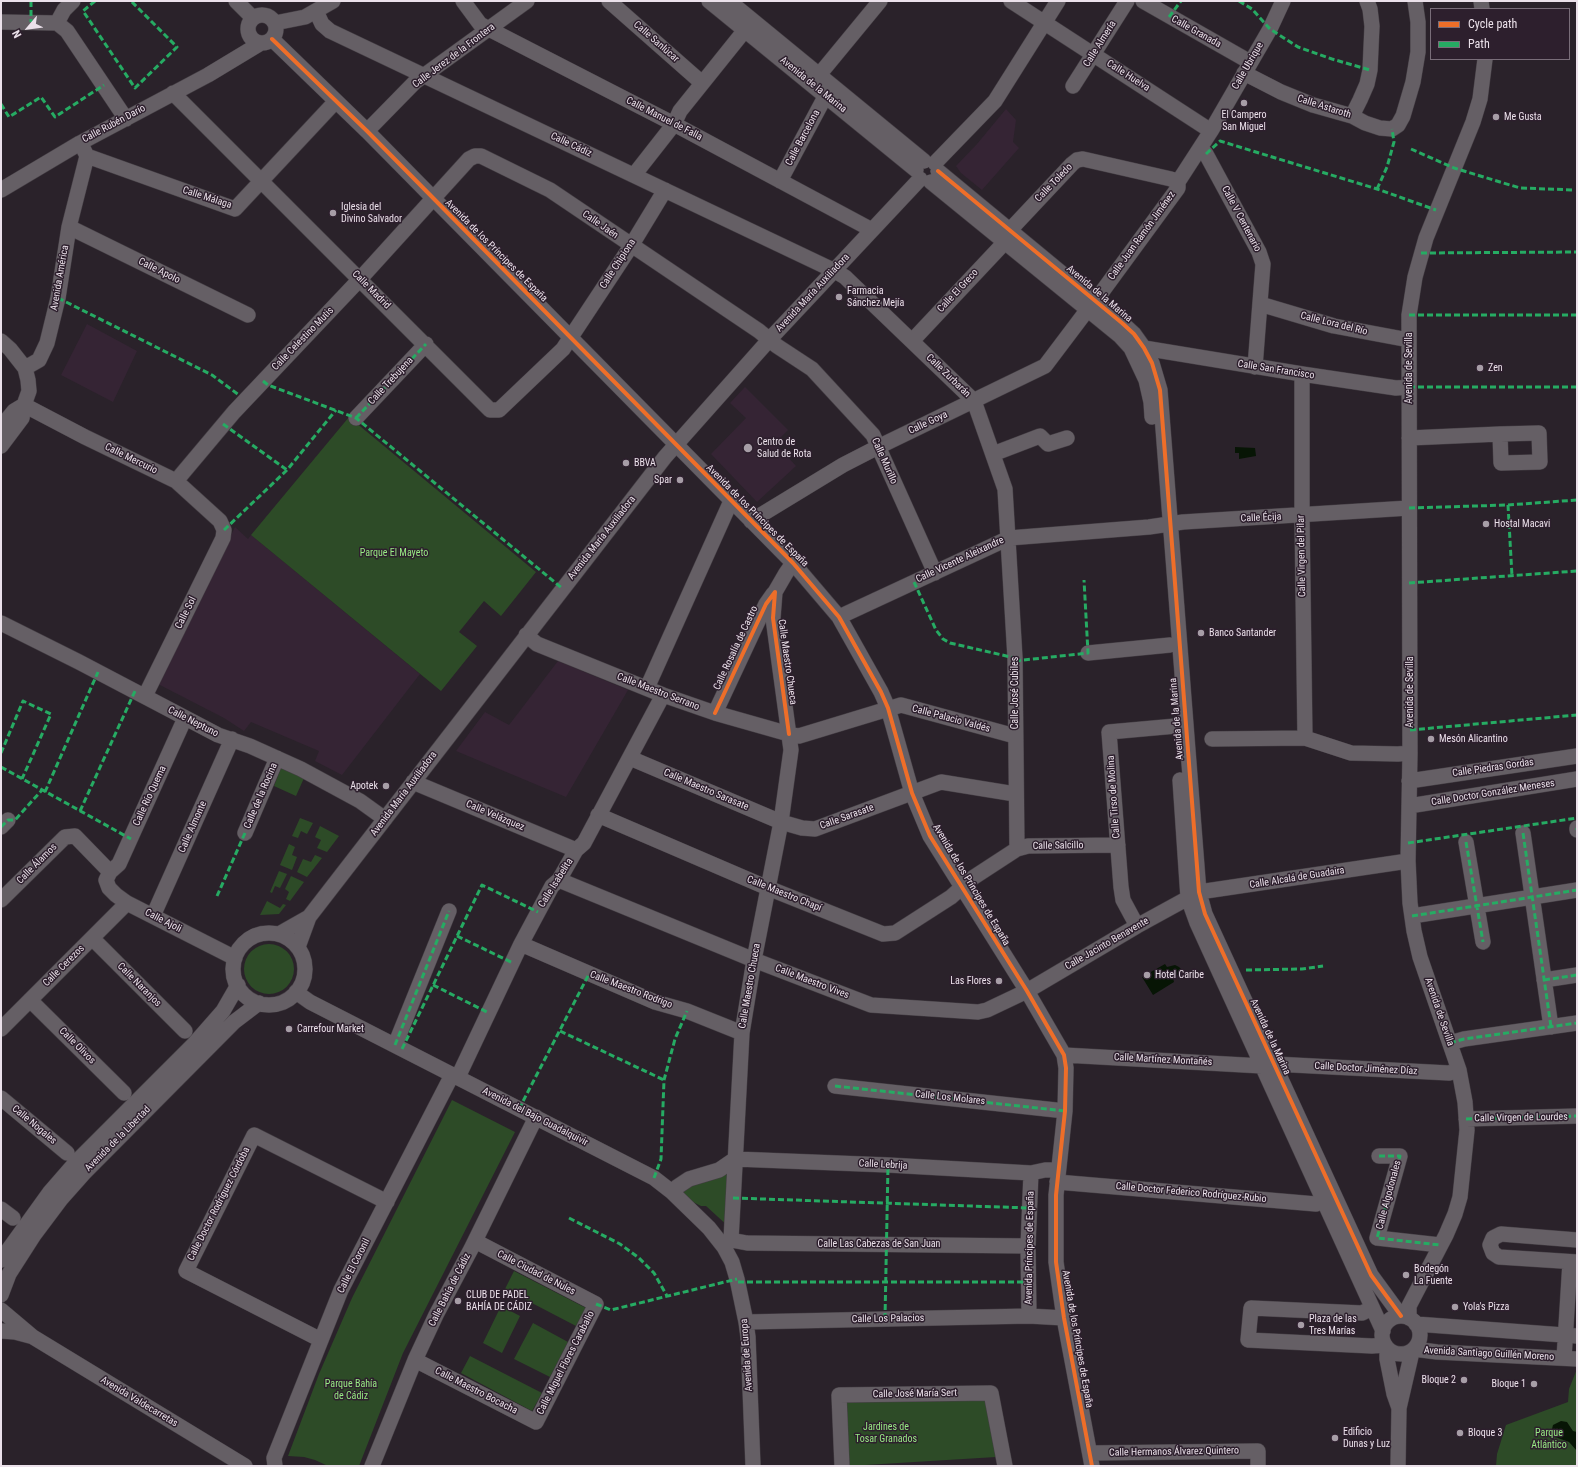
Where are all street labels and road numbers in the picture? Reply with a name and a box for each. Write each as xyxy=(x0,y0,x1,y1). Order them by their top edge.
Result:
street label: Calle Granada xyxy=(1169,13,1223,51)
street label: Calle Sanlúcar xyxy=(631,19,681,65)
street label: Calle Almería xyxy=(1081,19,1119,69)
street label: Calle Jerez de la Frontera xyxy=(410,21,498,91)
street label: Calle Ubrique xyxy=(1230,40,1266,92)
street label: Avenida de la Marina xyxy=(777,54,849,116)
street label: Calle Huelva xyxy=(1104,58,1152,94)
street label: Calle Astaroth xyxy=(1296,93,1352,121)
street label: Calle Manuel de Falla xyxy=(624,95,704,143)
street label: Calle Rubén Darío xyxy=(80,102,148,146)
street label: Calle Barcelona xyxy=(783,108,823,168)
street label: Calle Cádiz xyxy=(548,130,594,160)
street label: Calle Toledo xyxy=(1033,161,1075,205)
street label: Calle Málaga xyxy=(181,184,233,212)
street label: Calle V Centenario xyxy=(1219,184,1263,254)
street label: Calle Juan Ramón Jiménez xyxy=(1106,189,1178,283)
street label: Avenida de los Príncipes de España xyxy=(442,197,550,305)
street label: Calle Jaén xyxy=(580,208,620,242)
street label: Calle Chipiona xyxy=(598,237,638,291)
street label: Avenida América xyxy=(48,244,72,312)
street label: Avenida María Auxiliadora xyxy=(774,251,852,335)
street label: Calle Apolo xyxy=(136,256,182,286)
street label: Avenida de la Marina xyxy=(1064,263,1134,325)
street label: Calle El Greco xyxy=(935,267,981,315)
street label: Calle Madrid xyxy=(349,268,393,312)
street label: Calle Celestino Mutis xyxy=(270,305,336,373)
street label: Calle Lora del Río xyxy=(1299,310,1369,338)
street label: Avenida de Sevilla xyxy=(1403,332,1415,404)
street label: Calle Zurbarán xyxy=(923,352,973,400)
street label: Calle Trebujena xyxy=(366,355,416,407)
street label: Calle San Francisco xyxy=(1237,358,1315,382)
street label: Calle Goya xyxy=(907,409,949,437)
street label: Calle Murillo xyxy=(868,436,900,486)
street label: Calle Mercurio xyxy=(103,441,159,477)
street label: Avenida de los Príncipes de España xyxy=(703,462,811,570)
street label: Avenida María Auxiliadora xyxy=(566,494,638,582)
street label: Calle Écija xyxy=(1240,511,1282,525)
street label: Calle Virgen del Pilar xyxy=(1295,515,1309,597)
street label: Calle Vicente Aleixandre xyxy=(914,534,1006,586)
street label: Calle Sol xyxy=(173,595,199,631)
street label: Calle Rosalía de Castro xyxy=(711,604,761,692)
street label: Calle Maestro Chueca xyxy=(775,618,799,706)
street label: Avenida de Sevilla xyxy=(1404,656,1416,728)
street label: Calle José Cubiles xyxy=(1009,657,1021,729)
street label: Calle Maestro Serrano xyxy=(615,671,701,713)
street label: Avenida de la Marina xyxy=(1167,678,1187,760)
street label: Calle Palacio Valdés xyxy=(911,703,991,735)
street label: Calle Neptuno xyxy=(166,704,220,740)
street label: Avenida María Auxiliadora xyxy=(368,749,440,839)
street label: Calle Tirso de Molina xyxy=(1105,755,1123,839)
street label: Calle Piedras Gordas xyxy=(1451,756,1535,780)
street label: Calle de la Rocina xyxy=(242,761,280,831)
street label: Calle Río Quema xyxy=(131,764,169,828)
street label: Calle Maestro Sarasate xyxy=(662,767,750,813)
street label: Calle Doctor González Meneses xyxy=(1430,777,1556,809)
street label: Calle Velázquez xyxy=(464,798,526,834)
street label: Calle Almonte xyxy=(176,799,210,855)
street label: Calle Sarasate xyxy=(818,802,876,832)
street label: Avenida de los Príncipes de España xyxy=(930,822,1012,948)
street label: Calle Salcillo xyxy=(1032,840,1084,852)
street label: Calle Álamos xyxy=(14,841,60,887)
street label: Calle Isabelita xyxy=(536,856,576,910)
street label: Calle Alcalá de Guadaira xyxy=(1249,865,1345,891)
street label: Calle Maestro Chapí xyxy=(745,874,823,914)
street label: Calle Ajoli xyxy=(143,907,183,935)
street label: Calle Jacinto Benavente xyxy=(1063,915,1151,973)
street label: Calle Maestro Chueca xyxy=(737,942,763,1030)
street label: Calle Cerezos xyxy=(41,943,87,989)
street label: Calle Naranjos xyxy=(114,960,164,1010)
street label: Calle Maestro Vives xyxy=(773,962,851,1002)
street label: Calle Maestro Rodrigo xyxy=(588,969,674,1011)
street label: Avenida de Sevilla xyxy=(1422,976,1456,1048)
street label: Avenida de la Marina xyxy=(1247,997,1293,1077)
street label: Calle Olivos xyxy=(56,1025,98,1067)
street label: Calle Martínez Montañés xyxy=(1114,1051,1212,1069)
street label: Calle Doctor Jiménez Díaz xyxy=(1314,1060,1418,1078)
street label: Avenida del Bajo Guadalquivir xyxy=(480,1085,590,1149)
street label: Calle Los Molares xyxy=(914,1088,986,1108)
street label: Calle Nogales xyxy=(9,1103,59,1147)
street label: Avenida de la Libertad xyxy=(83,1104,153,1174)
street label: Calle Virgen de Lourdes xyxy=(1474,1111,1568,1125)
street label: Calle Doctor Rodríguez Córdoba xyxy=(185,1145,253,1263)
street label: Calle Lebrija xyxy=(858,1158,908,1172)
street label: Calle Algodonales xyxy=(1374,1159,1404,1231)
street label: Calle Doctor Federico Rodríguez-Rubio xyxy=(1115,1180,1267,1206)
street label: Avenida Príncipes de España xyxy=(1023,1191,1037,1305)
street label: Calle El Coronil xyxy=(335,1237,373,1295)
street label: Calle Las Cabezas de San Juan xyxy=(818,1238,940,1250)
street label: Calle Ciudad de Nules xyxy=(495,1248,577,1298)
street label: Calle Bahía de Cádiz xyxy=(426,1251,474,1329)
street label: Avenida de los Príncipes de España xyxy=(1059,1269,1095,1409)
street label: Calle Miguel Flores Caraballo xyxy=(535,1309,597,1417)
street label: Calle Los Palacios xyxy=(852,1312,924,1326)
street label: Avenida de Europa xyxy=(738,1318,756,1392)
street label: Avenida Santiago Guillén Moreno xyxy=(1424,1345,1554,1363)
street label: Calle Maestro Bocacha xyxy=(433,1365,519,1417)
street label: Avenida Valdecarretas xyxy=(98,1374,180,1430)
street label: Calle José María Sert xyxy=(873,1387,957,1401)
street label: Calle Hermanos Álvarez Quintero xyxy=(1109,1445,1239,1459)

